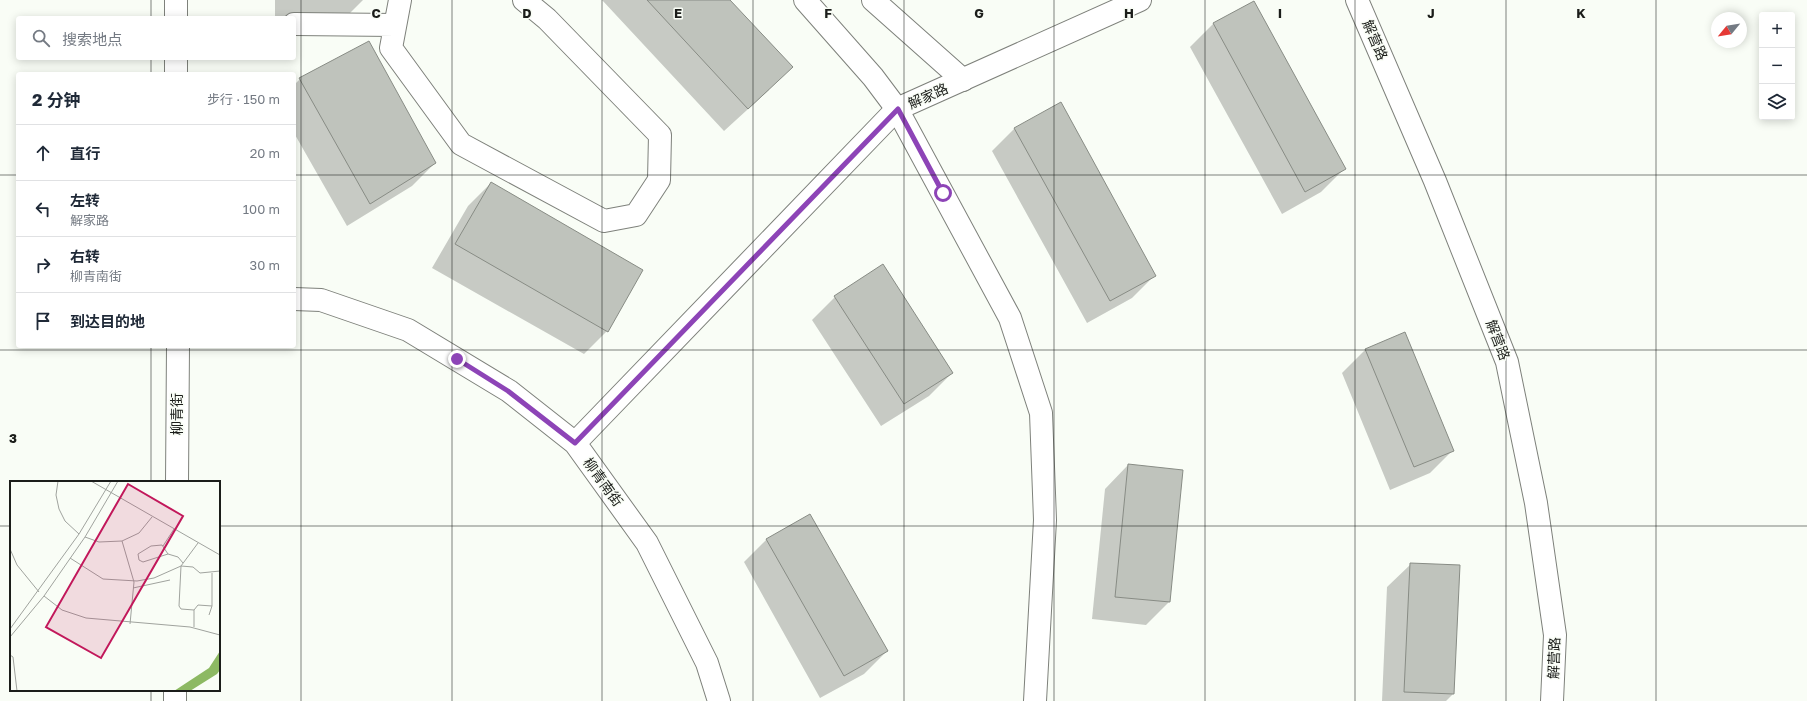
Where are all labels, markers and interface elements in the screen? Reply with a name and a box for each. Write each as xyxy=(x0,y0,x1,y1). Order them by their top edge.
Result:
text: C xyxy=(371,5,381,21)
text: D xyxy=(522,5,532,21)
text: E xyxy=(674,5,682,21)
text: F xyxy=(824,5,832,21)
text: G xyxy=(974,5,984,21)
text: H xyxy=(1124,5,1134,21)
text: I xyxy=(1278,5,1282,21)
text: J xyxy=(1427,5,1435,21)
text: K xyxy=(1576,5,1586,21)
north arrow xyxy=(1711,12,1747,48)
map controls xyxy=(1759,12,1795,120)
button: + xyxy=(1759,12,1795,48)
search box xyxy=(16,16,296,60)
street label: 解营路 xyxy=(1359,17,1391,62)
icon: search xyxy=(30,27,52,49)
text: 搜索地点 xyxy=(62,30,122,48)
button: − xyxy=(1759,48,1795,84)
street label: 解家路 xyxy=(905,79,950,112)
button: layers xyxy=(1759,84,1795,120)
text: 2 分钟 xyxy=(32,89,81,110)
text: 步行 · 150 m xyxy=(207,91,280,107)
icon: ahead xyxy=(32,142,54,164)
text: 直行 xyxy=(70,144,100,162)
text: 20 m xyxy=(250,145,280,161)
route start xyxy=(934,184,952,202)
text: 左转 xyxy=(70,191,100,209)
icon: left xyxy=(32,198,54,220)
text: 100 m xyxy=(243,201,280,217)
text: 解家路 xyxy=(70,212,109,228)
text: 右转 xyxy=(70,247,100,265)
icon: right xyxy=(32,254,54,276)
text: 30 m xyxy=(250,257,280,273)
text: 柳青南街 xyxy=(70,268,122,284)
icon: arrive xyxy=(32,310,54,332)
text: 到达目的地 xyxy=(70,312,145,330)
street label: 解营路 xyxy=(1483,317,1514,362)
route end xyxy=(448,350,466,368)
street label: 柳青街 xyxy=(168,393,185,435)
text: 3 xyxy=(9,430,17,446)
street label: 柳青南街 xyxy=(580,454,627,509)
inset map xyxy=(10,481,220,691)
street label: 解营路 xyxy=(1544,637,1563,679)

